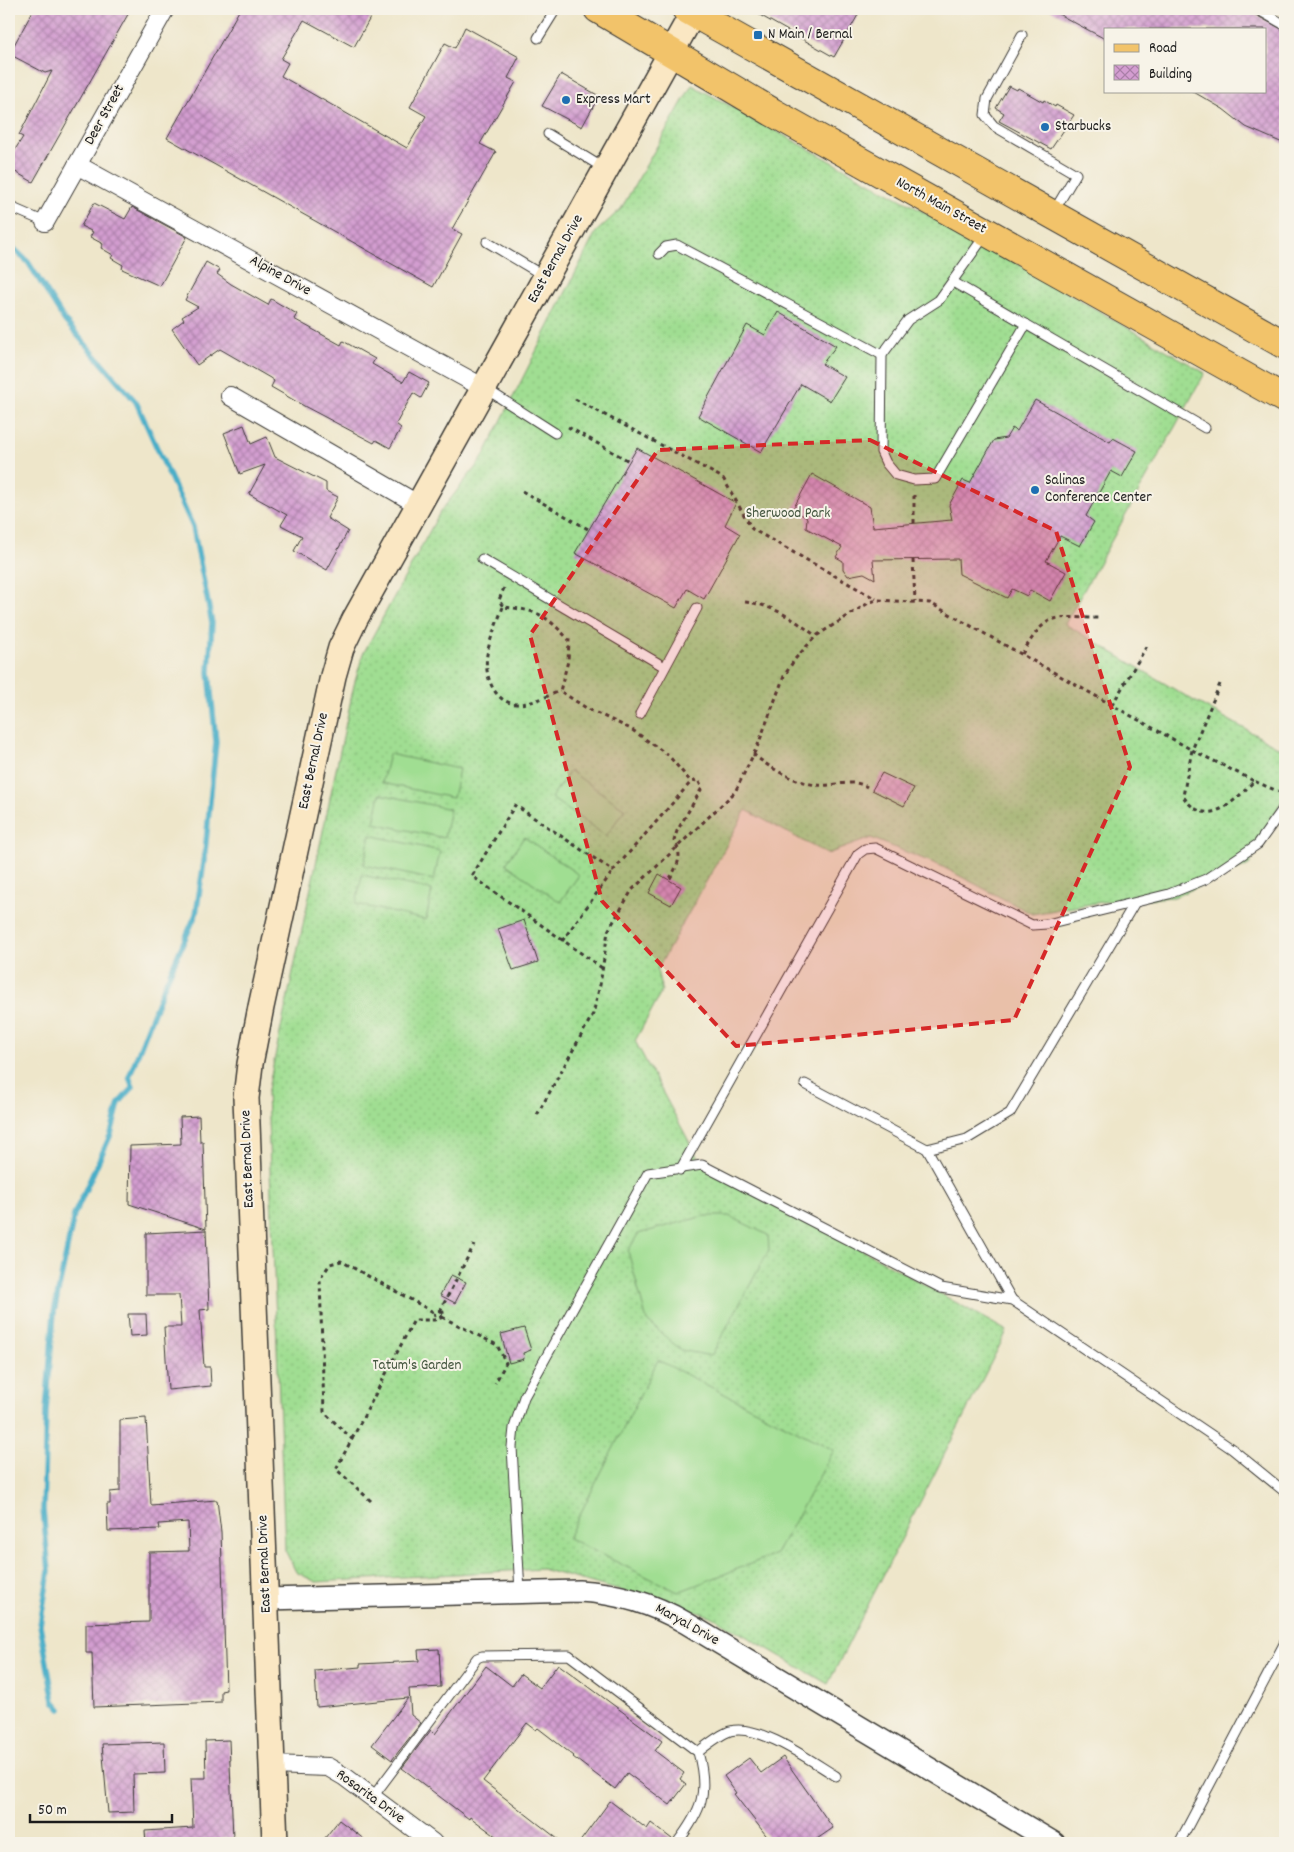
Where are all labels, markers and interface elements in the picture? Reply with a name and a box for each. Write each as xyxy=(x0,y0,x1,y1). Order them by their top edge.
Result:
place label: N Main / Bernal xyxy=(768,24,853,46)
legend xyxy=(1104,28,1266,92)
marker: N Main / Bernal xyxy=(752,29,764,41)
text: Road xyxy=(1149,38,1177,60)
text: Building xyxy=(1149,64,1192,86)
street label: Deer Street xyxy=(79,80,131,149)
place label: Express Mart xyxy=(576,89,651,111)
marker: Express Mart xyxy=(560,94,572,106)
place label: Starbucks xyxy=(1055,116,1111,138)
marker: Starbucks xyxy=(1039,121,1051,133)
street label: North Main Street xyxy=(892,172,991,240)
street label: East Bernal Drive xyxy=(523,210,590,307)
street label: Alpine Drive xyxy=(245,250,315,302)
place label: Salinas Conference Center xyxy=(1045,470,1152,509)
marker: Salinas Conference Center xyxy=(1029,484,1041,496)
park label: Sherwood Park xyxy=(746,503,830,525)
street label: East Bernal Drive xyxy=(293,710,335,811)
street label: East Bernal Drive xyxy=(235,1109,261,1208)
park label: Tatum's Garden xyxy=(373,1355,461,1377)
street label: East Bernal Drive xyxy=(252,1514,278,1613)
street label: Maryal Drive xyxy=(651,1598,723,1652)
street label: Rosarita Drive xyxy=(331,1764,409,1830)
scale bar xyxy=(30,1792,172,1824)
text: 50 m xyxy=(38,1800,67,1822)

